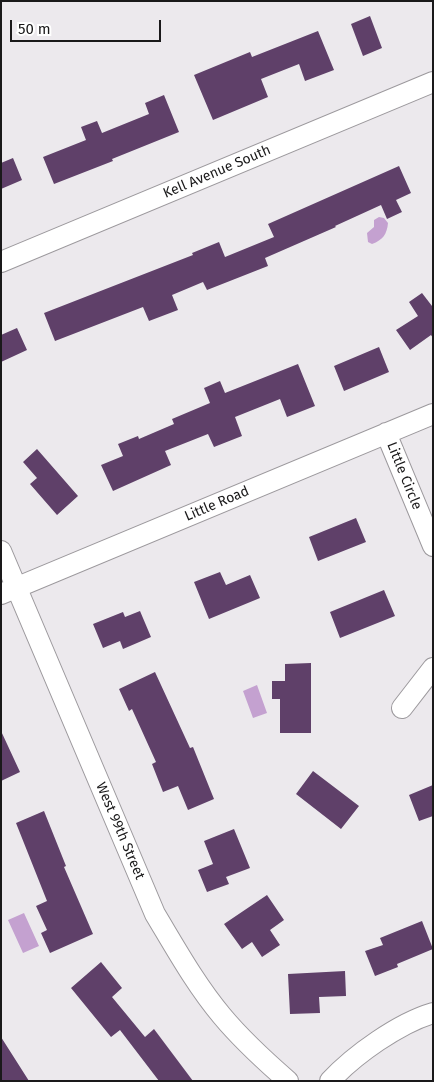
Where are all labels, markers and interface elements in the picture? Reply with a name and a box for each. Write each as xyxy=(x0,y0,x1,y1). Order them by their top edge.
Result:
scale bar xyxy=(12,10,164,42)
text: 50 m xyxy=(18,20,51,38)
street label: Kell Avenue South xyxy=(161,142,273,202)
street label: Little Circle xyxy=(383,440,425,512)
street label: Little Road xyxy=(182,483,252,525)
street label: West 99th Street xyxy=(92,780,148,882)

